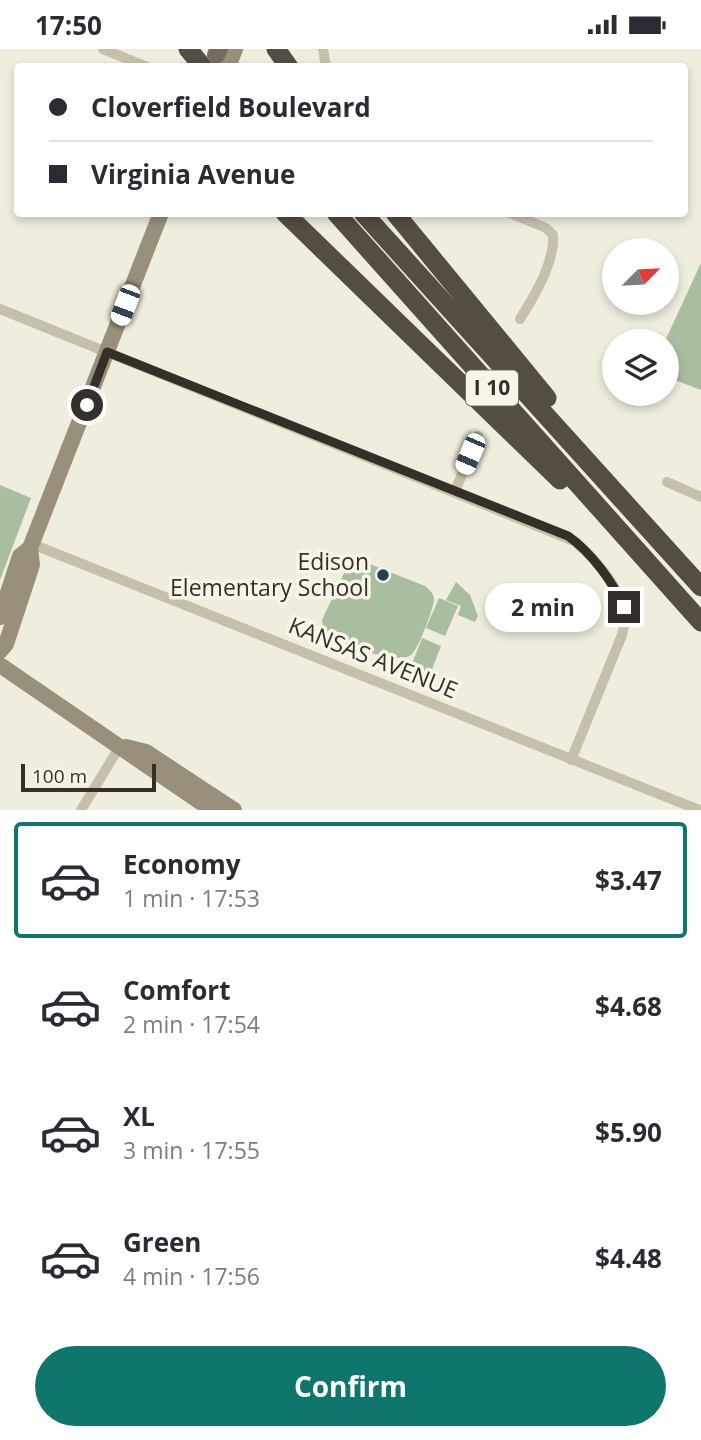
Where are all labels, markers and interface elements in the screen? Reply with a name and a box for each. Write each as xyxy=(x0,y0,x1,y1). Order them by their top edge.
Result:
text: 17:50 xyxy=(35,7,102,43)
text: Cloverfield Boulevard xyxy=(91,89,371,125)
text: Virginia Avenue xyxy=(91,156,295,192)
north arrow xyxy=(602,238,679,315)
map controls xyxy=(602,238,679,406)
car xyxy=(108,282,143,328)
button: layers xyxy=(602,329,679,406)
road number: I 10 xyxy=(466,371,518,405)
route start xyxy=(71,389,103,421)
car xyxy=(453,431,488,477)
place label: Edison Elementary School xyxy=(170,545,369,603)
marker: Edison Elementary School xyxy=(375,567,391,583)
callout: 2 min xyxy=(484,583,600,631)
text: 2 min xyxy=(511,591,575,623)
route end xyxy=(608,591,640,623)
street label: KANSAS AVENUE xyxy=(284,609,463,706)
scale bar xyxy=(21,761,156,793)
text: 100 m xyxy=(32,763,87,789)
text: Economy xyxy=(123,846,241,882)
icon: car xyxy=(39,849,102,912)
text: $3.47 xyxy=(595,862,662,898)
text: 1 min · 17:53 xyxy=(123,882,260,914)
text: Comfort xyxy=(123,972,230,1008)
icon: car xyxy=(39,975,102,1038)
text: $4.68 xyxy=(595,988,662,1024)
text: 2 min · 17:54 xyxy=(123,1008,260,1040)
text: XL xyxy=(123,1098,155,1134)
icon: car xyxy=(39,1101,102,1164)
text: $5.90 xyxy=(595,1114,662,1150)
text: 3 min · 17:55 xyxy=(123,1134,260,1166)
text: Green xyxy=(123,1224,201,1260)
icon: car xyxy=(39,1227,102,1290)
text: $4.48 xyxy=(595,1240,662,1276)
text: 4 min · 17:56 xyxy=(123,1260,260,1292)
button: Confirm xyxy=(35,1346,666,1426)

